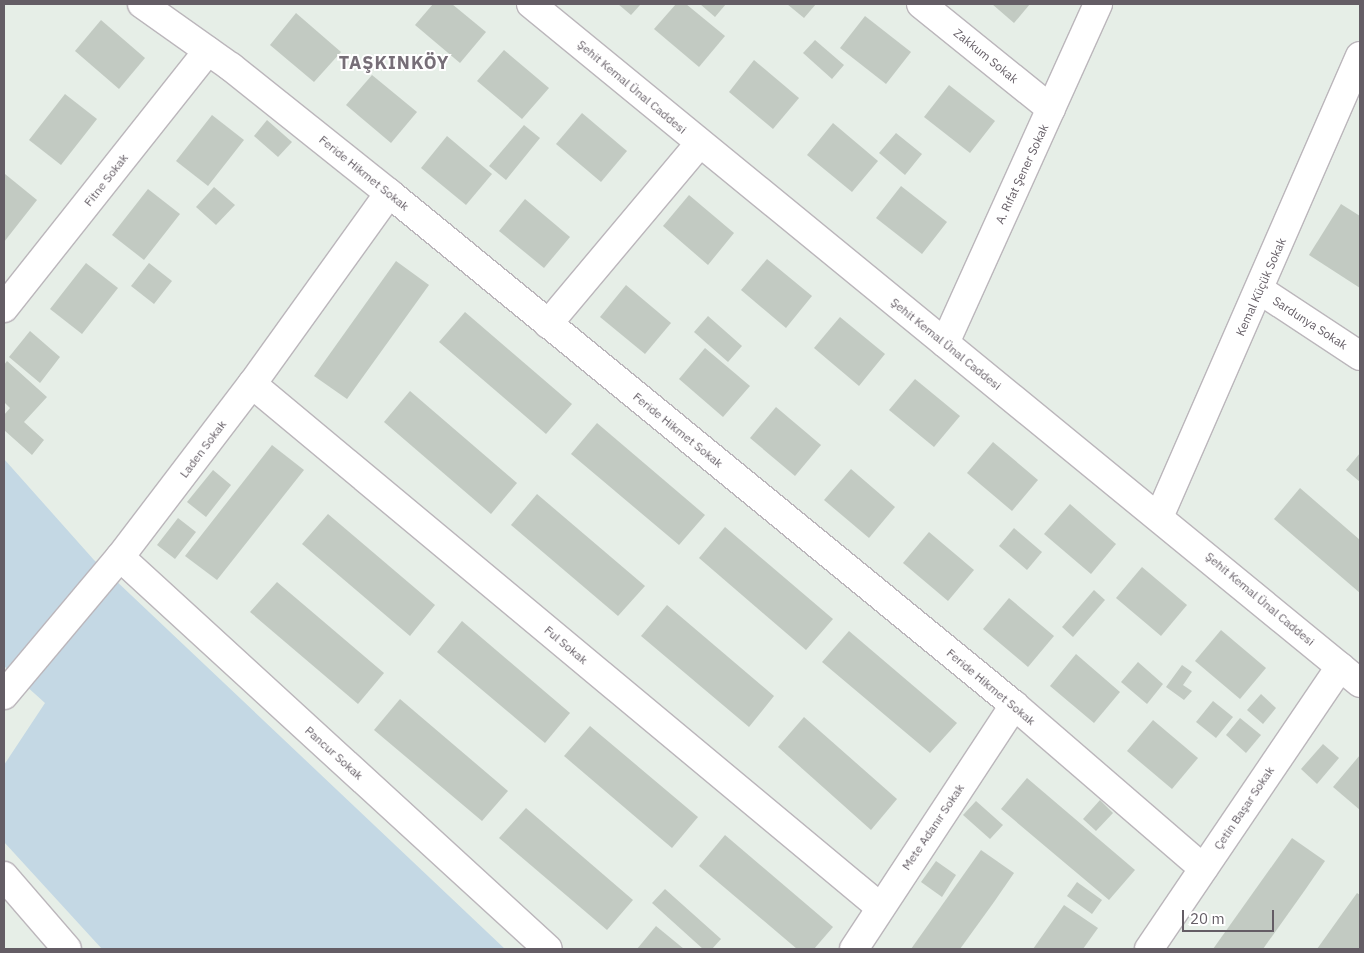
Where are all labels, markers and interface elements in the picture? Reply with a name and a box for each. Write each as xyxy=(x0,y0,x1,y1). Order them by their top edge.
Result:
street label: Zakkum Sokak xyxy=(951,26,1021,86)
street label: Şehit Kemal Ünal Caddesi xyxy=(575,37,689,137)
district label: TAŞKINKÖY xyxy=(338,52,450,74)
street label: A. Rıfat Şener Sokak xyxy=(992,122,1052,226)
street label: Feride Hikmet Sokak xyxy=(316,132,412,214)
street label: Fitne Sokak xyxy=(81,151,131,209)
street label: Kemal Küçük Sokak xyxy=(1233,236,1289,338)
street label: Sardunya Sokak xyxy=(1270,294,1350,352)
street label: Şehit Kemal Ünal Caddesi xyxy=(888,295,1004,393)
street label: Feride Hikmet Sokak xyxy=(630,389,726,471)
street label: Laden Sokak xyxy=(177,417,229,481)
street label: Şehit Kemal Ünal Caddesi xyxy=(1203,549,1317,649)
street label: Ful Sokak xyxy=(541,623,591,667)
street label: Feride Hikmet Sokak xyxy=(944,646,1038,728)
street label: Pancur Sokak xyxy=(302,723,366,783)
street label: Çetin Başar Sokak xyxy=(1211,764,1277,852)
street label: Mete Adanır Sokak xyxy=(899,781,967,873)
scale bar xyxy=(1184,900,1276,932)
text: 20 m xyxy=(1190,909,1225,928)

